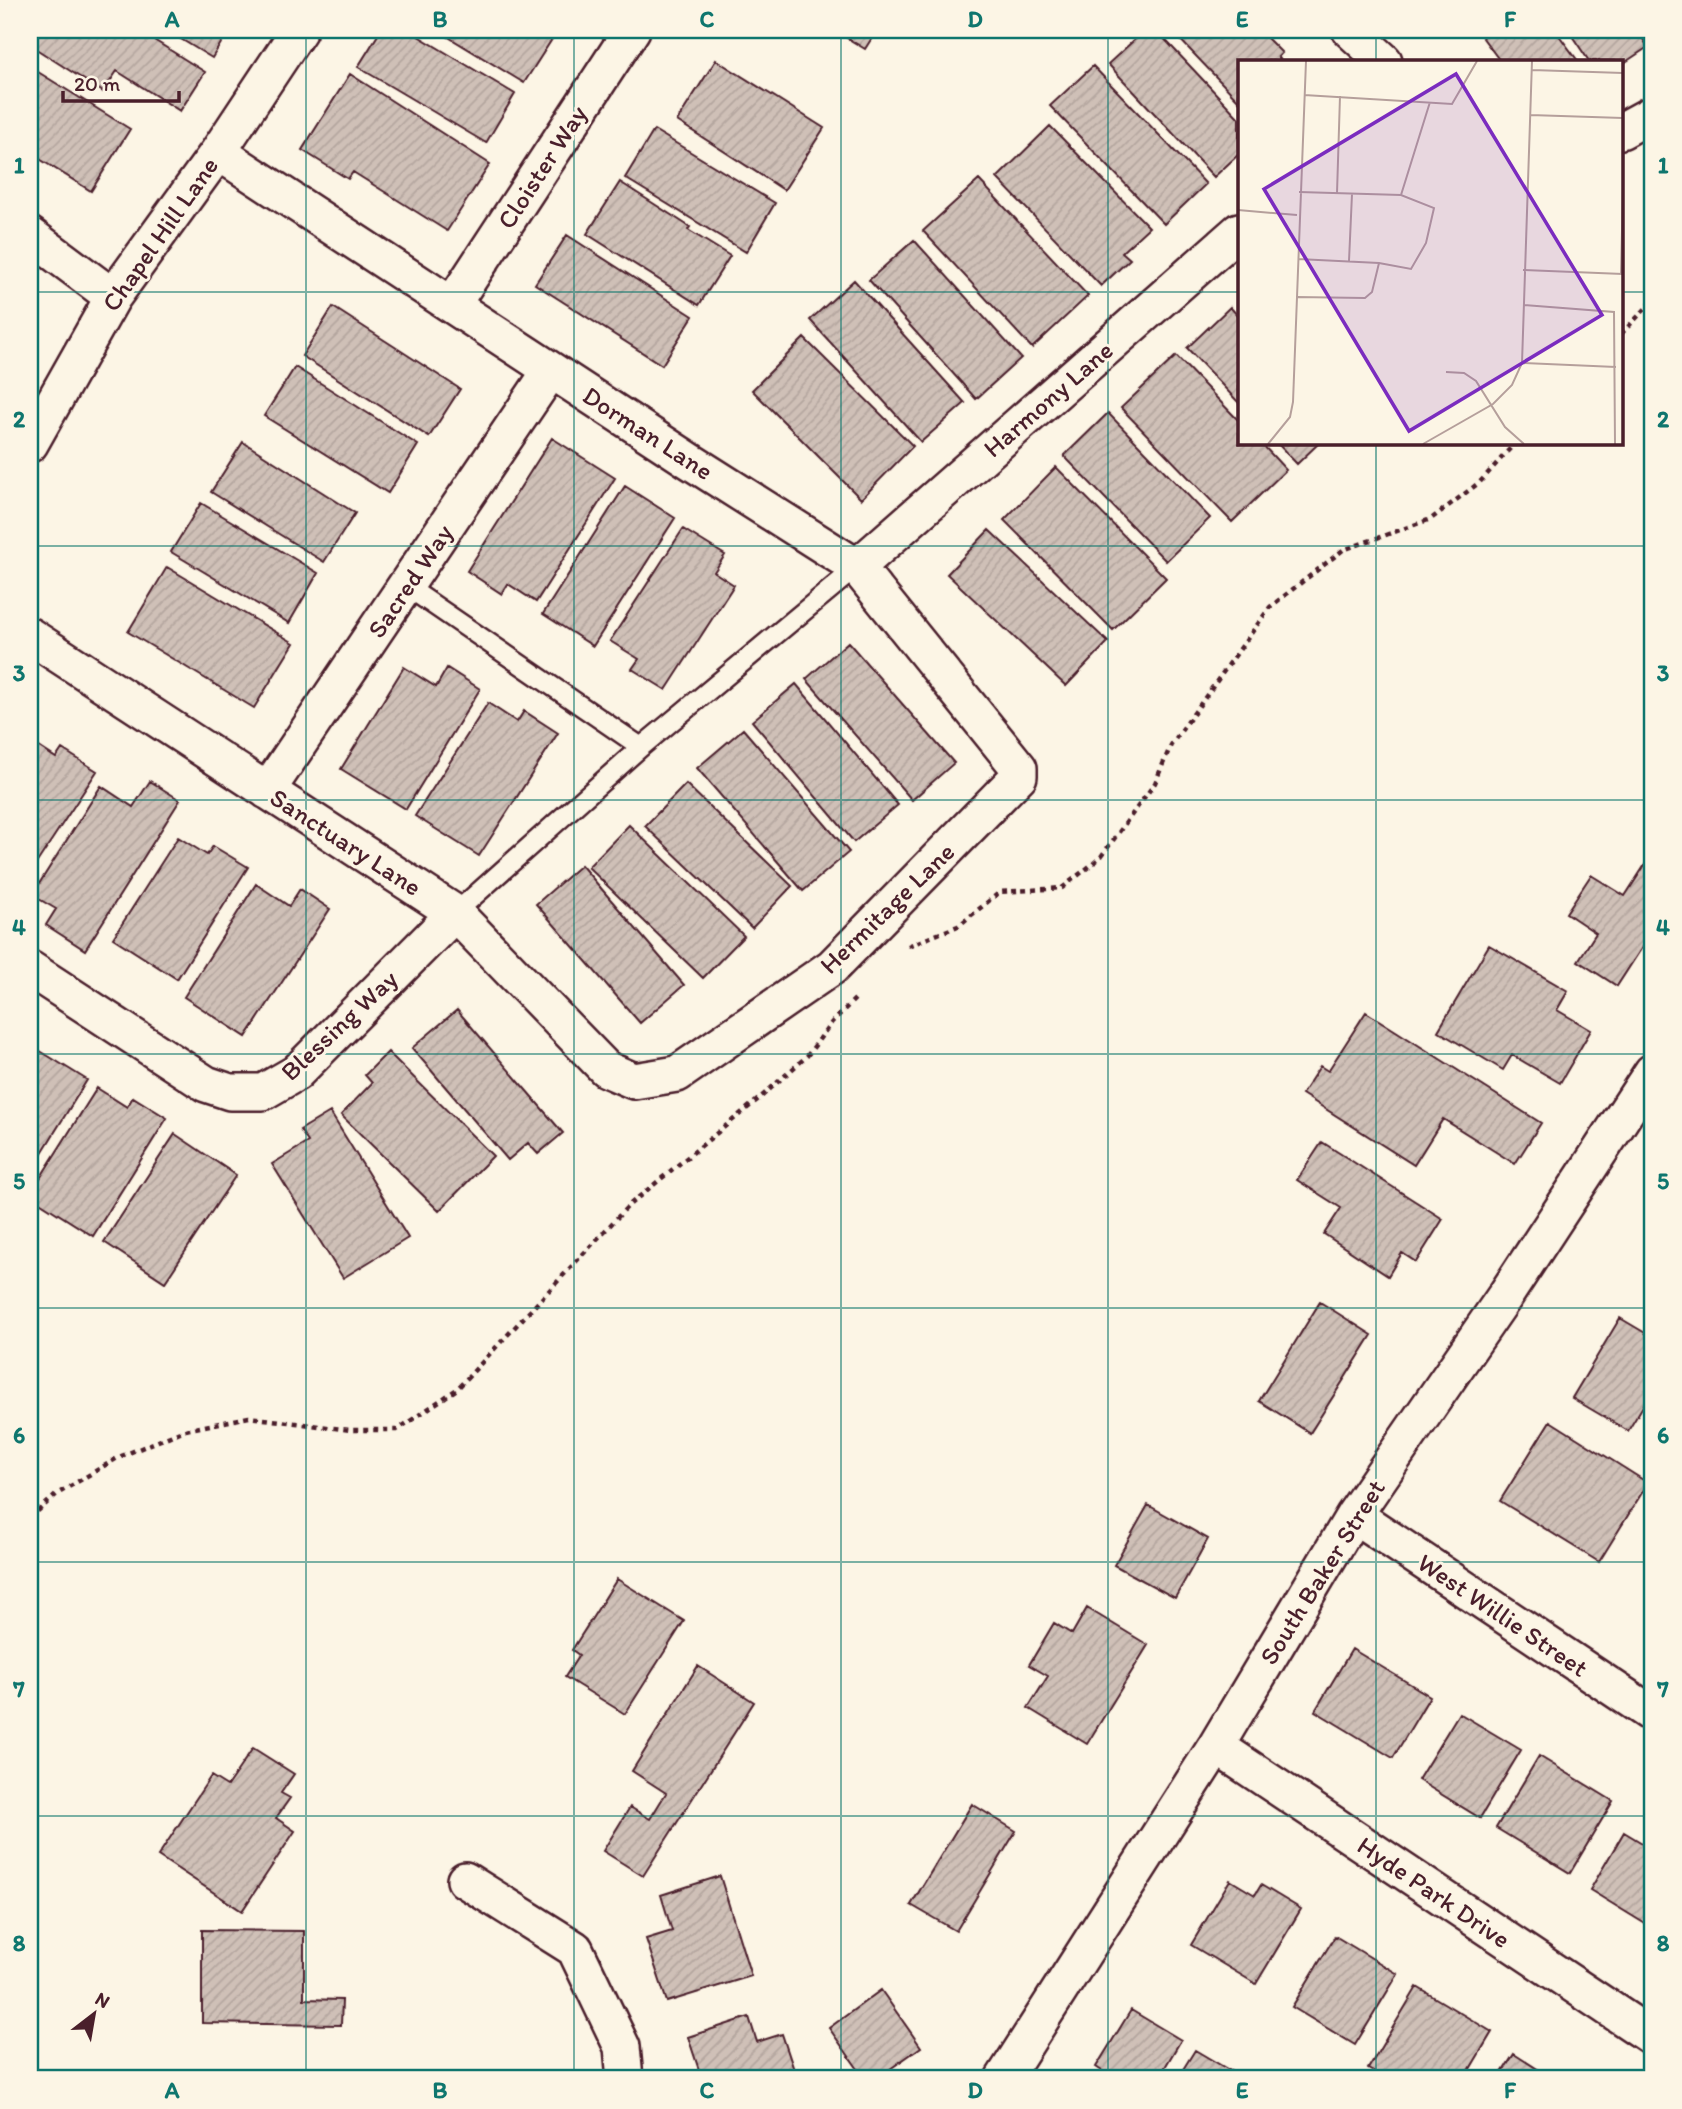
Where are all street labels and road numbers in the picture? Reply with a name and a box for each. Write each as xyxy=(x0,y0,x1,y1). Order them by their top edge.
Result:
street label: Cloister Way xyxy=(490,99,594,235)
street label: Chapel Hill Lane xyxy=(95,150,225,318)
street label: Harmony Lane xyxy=(976,334,1120,464)
street label: Dorman Lane xyxy=(577,379,719,487)
street label: Sacred Way xyxy=(360,518,460,644)
street label: Sanctuary Lane xyxy=(264,781,428,903)
street label: Hermitage Lane xyxy=(813,836,961,980)
street label: Blessing Way xyxy=(274,963,404,1087)
street label: South Baker Street xyxy=(1252,1473,1392,1670)
street label: West Willie Street xyxy=(1412,1546,1594,1684)
street label: Hyde Park Drive xyxy=(1351,1829,1517,1955)

